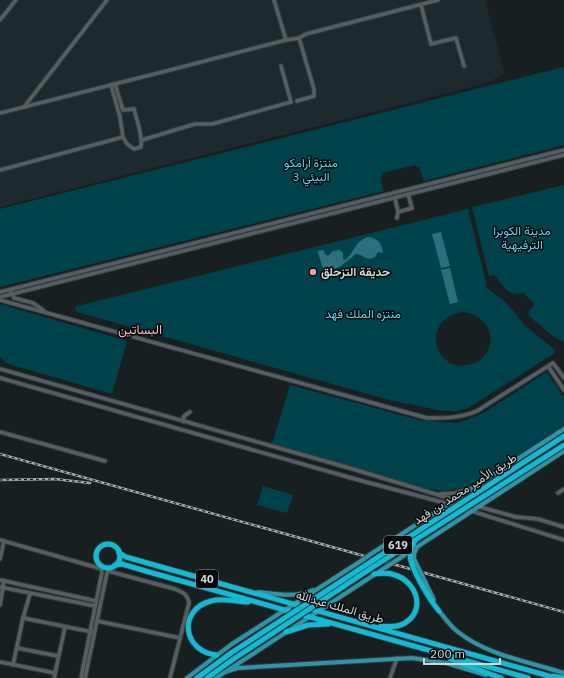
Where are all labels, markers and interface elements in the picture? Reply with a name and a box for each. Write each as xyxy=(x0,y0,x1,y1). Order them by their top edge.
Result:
park label: منتزة أرامكو البيئي 3 xyxy=(284,155,338,187)
park label: مدينة الكوبرا الترفيهية xyxy=(493,223,551,253)
place label: حديقة التزحلق xyxy=(321,264,390,280)
marker: حديقة التزحلق xyxy=(308,267,318,277)
park label: منتزه الملك فهد xyxy=(325,306,401,322)
district label: البساتين xyxy=(118,321,162,338)
street label: طريق الأمير محمد بن فهد xyxy=(410,450,520,528)
road number: 619 xyxy=(384,536,412,554)
road number: 40 xyxy=(196,570,218,588)
street label: طريق الملك عبدالله xyxy=(294,587,386,627)
scale bar xyxy=(424,640,500,666)
text: 200 m xyxy=(430,646,465,661)

